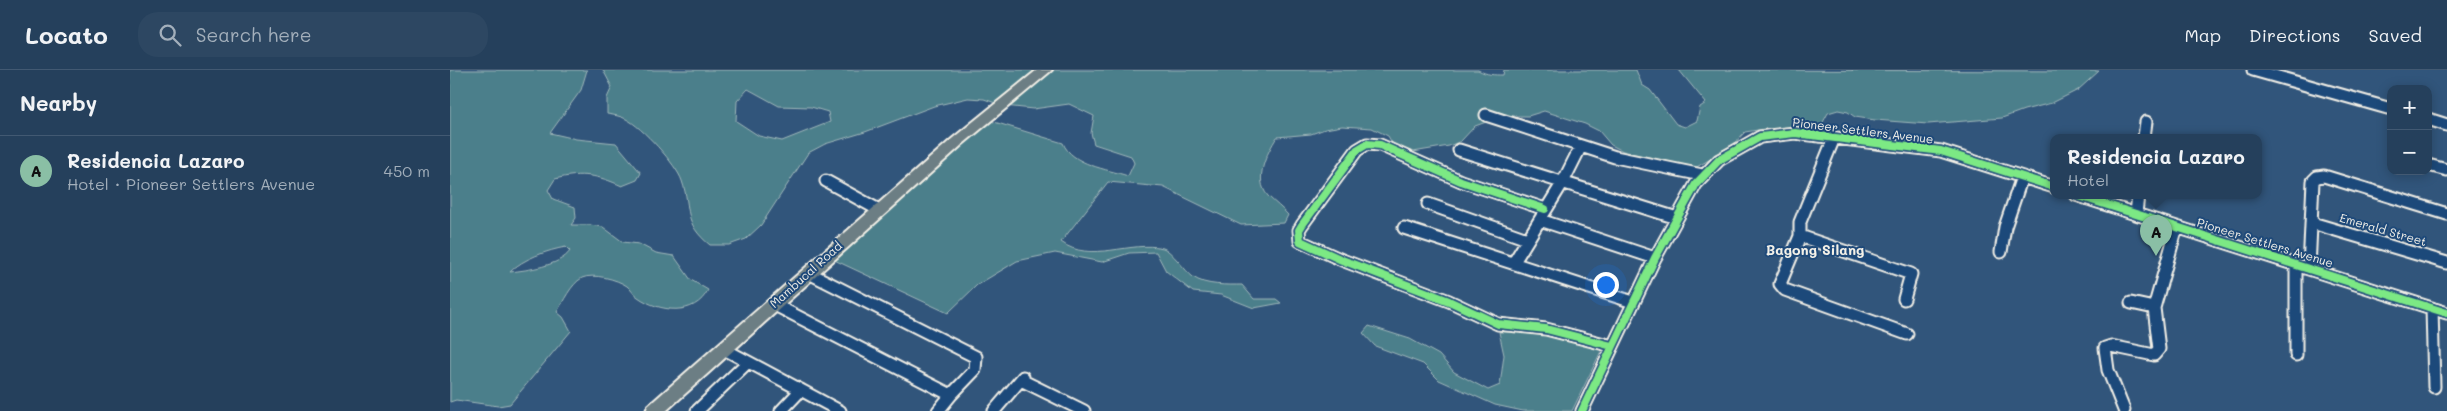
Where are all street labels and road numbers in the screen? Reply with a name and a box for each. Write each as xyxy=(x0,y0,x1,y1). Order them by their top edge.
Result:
street label: Pioneer Settlers Avenue xyxy=(1792,113,1935,147)
street label: Emerald Street xyxy=(2338,209,2429,249)
street label: Pioneer Settlers Avenue xyxy=(2195,214,2335,270)
street label: Mambucal Road xyxy=(766,237,845,311)

